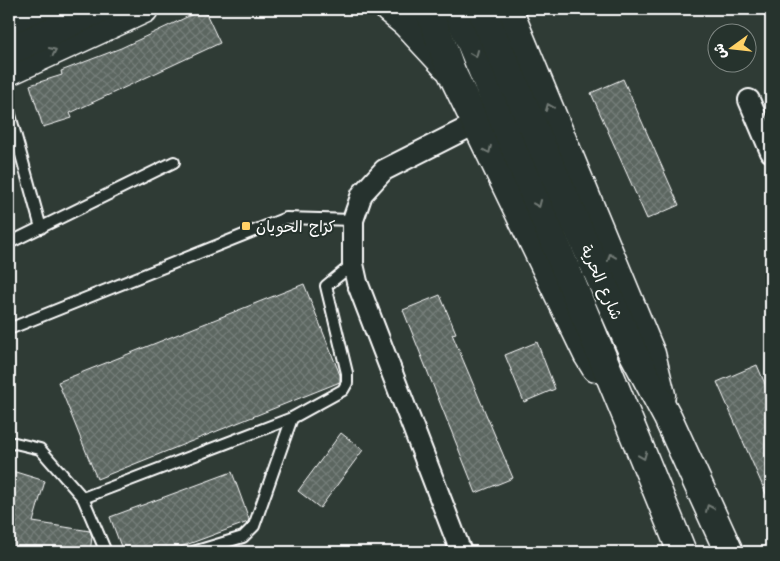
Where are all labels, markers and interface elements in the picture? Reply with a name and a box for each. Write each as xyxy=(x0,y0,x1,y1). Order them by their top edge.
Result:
north arrow xyxy=(708,22,758,72)
text: ش xyxy=(708,41,733,61)
one-way arrow xyxy=(48,46,57,57)
one-way arrow xyxy=(469,49,480,58)
one-way arrow xyxy=(544,103,554,111)
one-way arrow xyxy=(482,145,492,154)
one-way arrow xyxy=(531,199,542,208)
place label: كراج الحويان xyxy=(256,215,336,240)
marker: كراج الحويان xyxy=(240,220,252,232)
street label: شارع الحرية xyxy=(573,241,628,324)
one-way arrow xyxy=(606,253,617,262)
one-way arrow xyxy=(637,451,648,460)
one-way arrow xyxy=(705,504,715,513)

